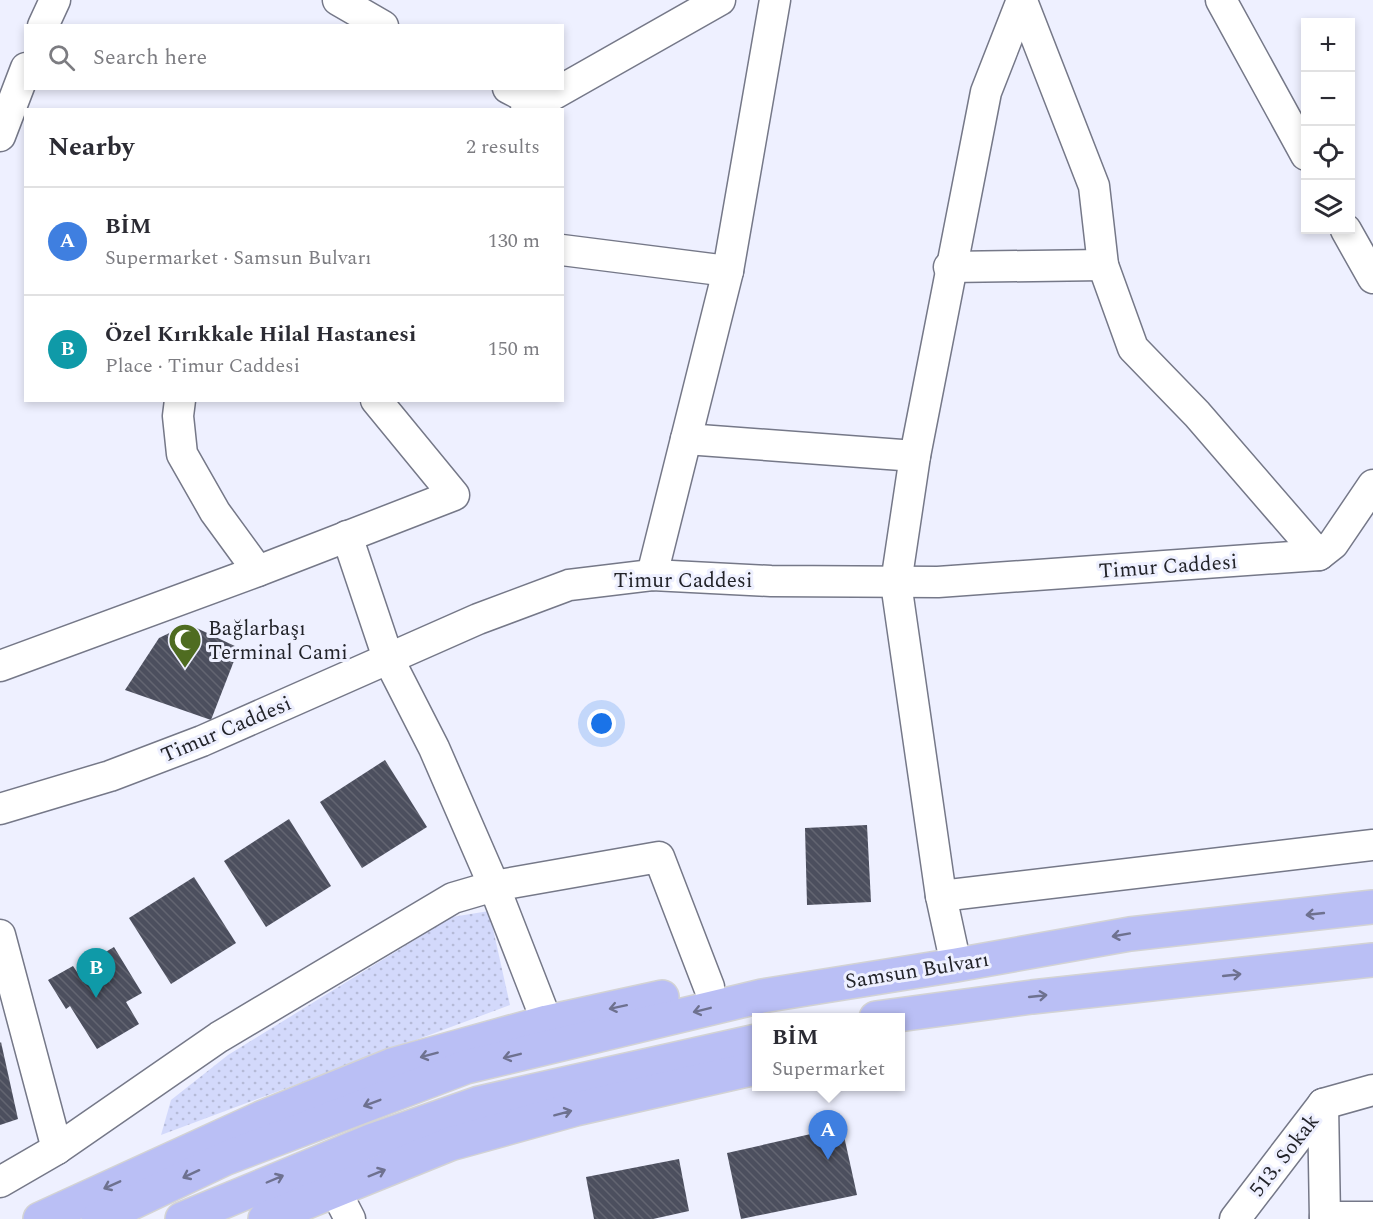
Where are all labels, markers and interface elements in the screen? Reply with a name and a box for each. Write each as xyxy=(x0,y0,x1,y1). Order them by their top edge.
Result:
map controls xyxy=(1301,18,1355,234)
button: + xyxy=(1301,18,1355,72)
search box xyxy=(24,24,564,90)
icon: search xyxy=(45,41,78,74)
text: Search here xyxy=(93,41,207,74)
button: − xyxy=(1301,72,1355,126)
button: locate xyxy=(1301,126,1355,180)
text: Nearby xyxy=(48,127,134,167)
text: 2 results xyxy=(466,132,540,162)
button: layers xyxy=(1301,180,1355,234)
text: BİM xyxy=(105,210,152,243)
text: A xyxy=(60,226,75,256)
text: 130 m xyxy=(488,226,540,256)
text: Supermarket · Samsun Bulvarı xyxy=(105,243,372,273)
text: Özel Kırıkkale Hilal Hastanesi xyxy=(105,318,416,351)
text: B xyxy=(60,334,75,364)
text: 150 m xyxy=(488,334,540,364)
text: Place · Timur Caddesi xyxy=(105,351,300,381)
street label: Timur Caddesi xyxy=(1098,546,1239,588)
street label: Timur Caddesi xyxy=(614,565,752,597)
place label: Bağlarbaşı Terminal Cami xyxy=(208,613,348,669)
mosque icon: Bağlarbaşı Terminal Cami xyxy=(167,622,203,669)
street label: Timur Caddesi xyxy=(156,688,297,772)
your location xyxy=(587,709,616,738)
one-way arrow xyxy=(1305,909,1325,920)
one-way arrow xyxy=(1112,930,1131,941)
street label: Samsun Bulvarı xyxy=(843,944,991,998)
pin: B xyxy=(76,948,116,998)
one-way arrow xyxy=(1222,969,1241,980)
one-way arrow xyxy=(1028,990,1047,1001)
one-way arrow xyxy=(609,1002,628,1013)
one-way arrow xyxy=(693,1005,712,1017)
popup xyxy=(752,1013,905,1091)
text: BİM xyxy=(772,1021,818,1054)
one-way arrow xyxy=(420,1050,439,1061)
one-way arrow xyxy=(503,1051,522,1063)
text: Supermarket xyxy=(772,1054,885,1084)
one-way arrow xyxy=(364,1098,382,1109)
one-way arrow xyxy=(553,1107,572,1118)
street label: 513. Sokak xyxy=(1242,1107,1328,1204)
pin: A xyxy=(808,1110,848,1160)
one-way arrow xyxy=(368,1167,386,1178)
one-way arrow xyxy=(183,1169,201,1181)
one-way arrow xyxy=(265,1173,283,1184)
one-way arrow xyxy=(103,1180,121,1192)

